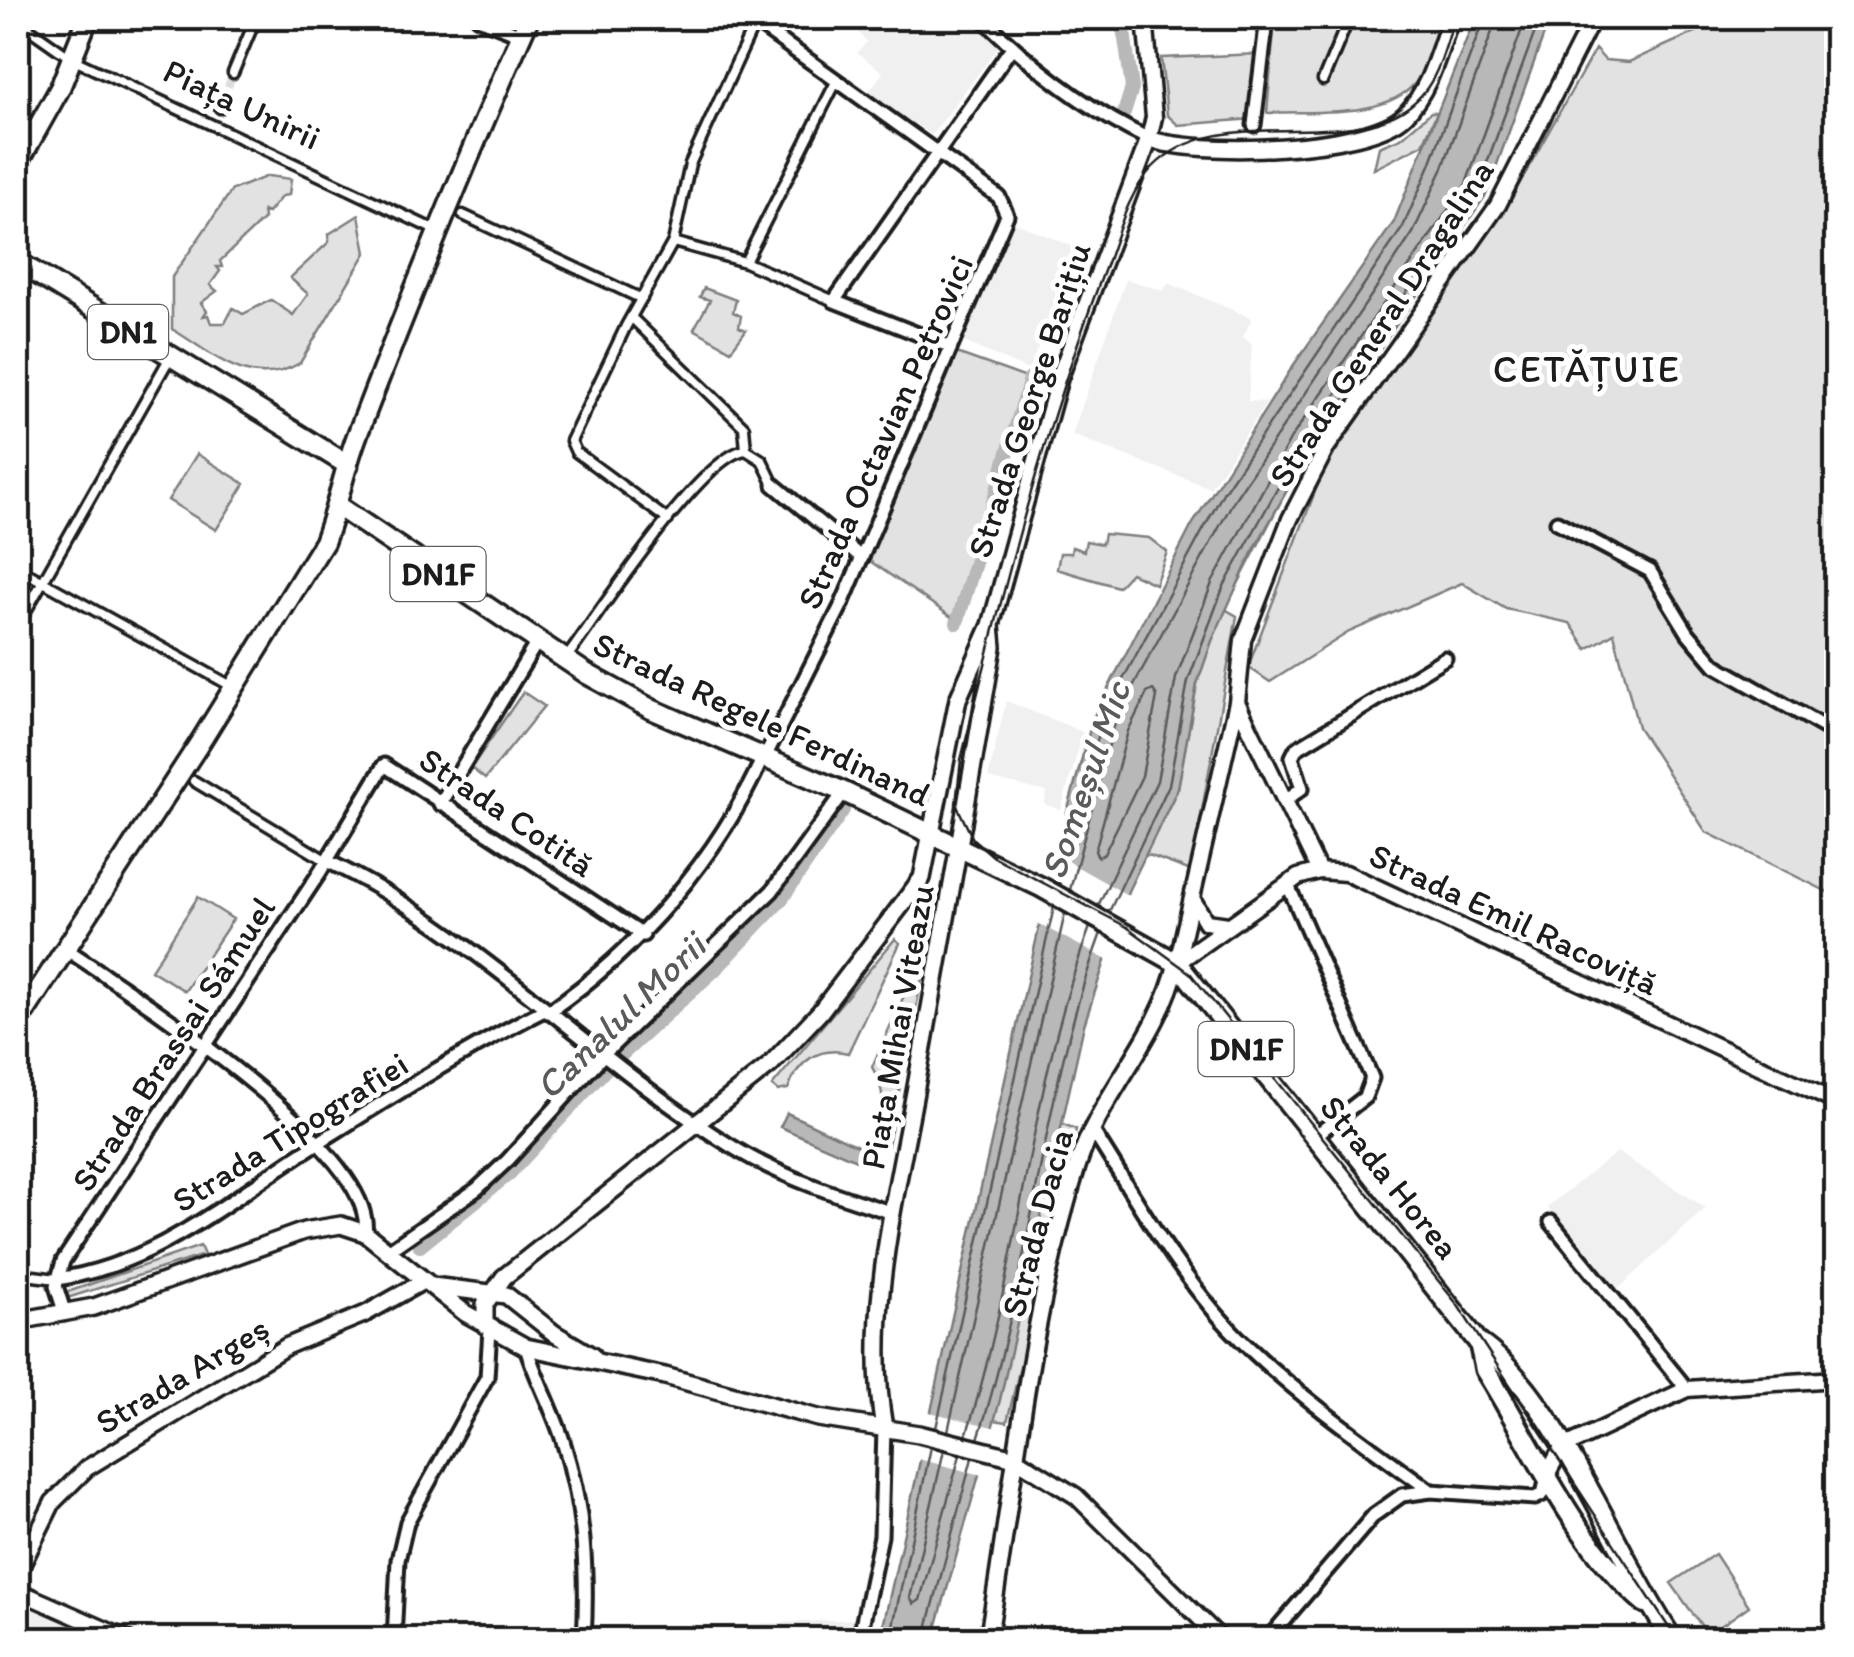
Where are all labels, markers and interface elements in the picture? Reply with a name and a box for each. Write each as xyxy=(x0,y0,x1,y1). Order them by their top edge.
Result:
street label: Piața Unirii xyxy=(157,49,327,159)
street label: Strada General Dragalina xyxy=(1259,151,1503,495)
street label: Strada George Barițiu xyxy=(958,237,1100,563)
street label: Strada Octavian Petrovici xyxy=(788,249,982,615)
road number: DN1 xyxy=(88,305,168,359)
district label: CETĂȚUIE xyxy=(1493,346,1681,392)
road number: DN1F xyxy=(390,547,486,601)
street label: Strada Regele Ferdinand xyxy=(587,622,937,816)
water label: Someșul Mic xyxy=(1030,673,1141,885)
street label: Strada Cotită xyxy=(411,738,603,886)
street label: Strada Emil Racoviță xyxy=(1363,834,1665,1004)
street label: Piața Mihai Viteazu xyxy=(851,881,943,1173)
street label: Strada Brassai Sámuel xyxy=(62,889,284,1199)
water label: Canalul Morii xyxy=(525,921,717,1109)
road number: DN1F xyxy=(1198,1022,1294,1076)
street label: Strada Tipografiei xyxy=(164,1043,416,1221)
street label: Strada Horea xyxy=(1311,1087,1469,1267)
street label: Strada Dacia xyxy=(992,1125,1082,1321)
street label: Strada Argeș xyxy=(88,1307,276,1443)

